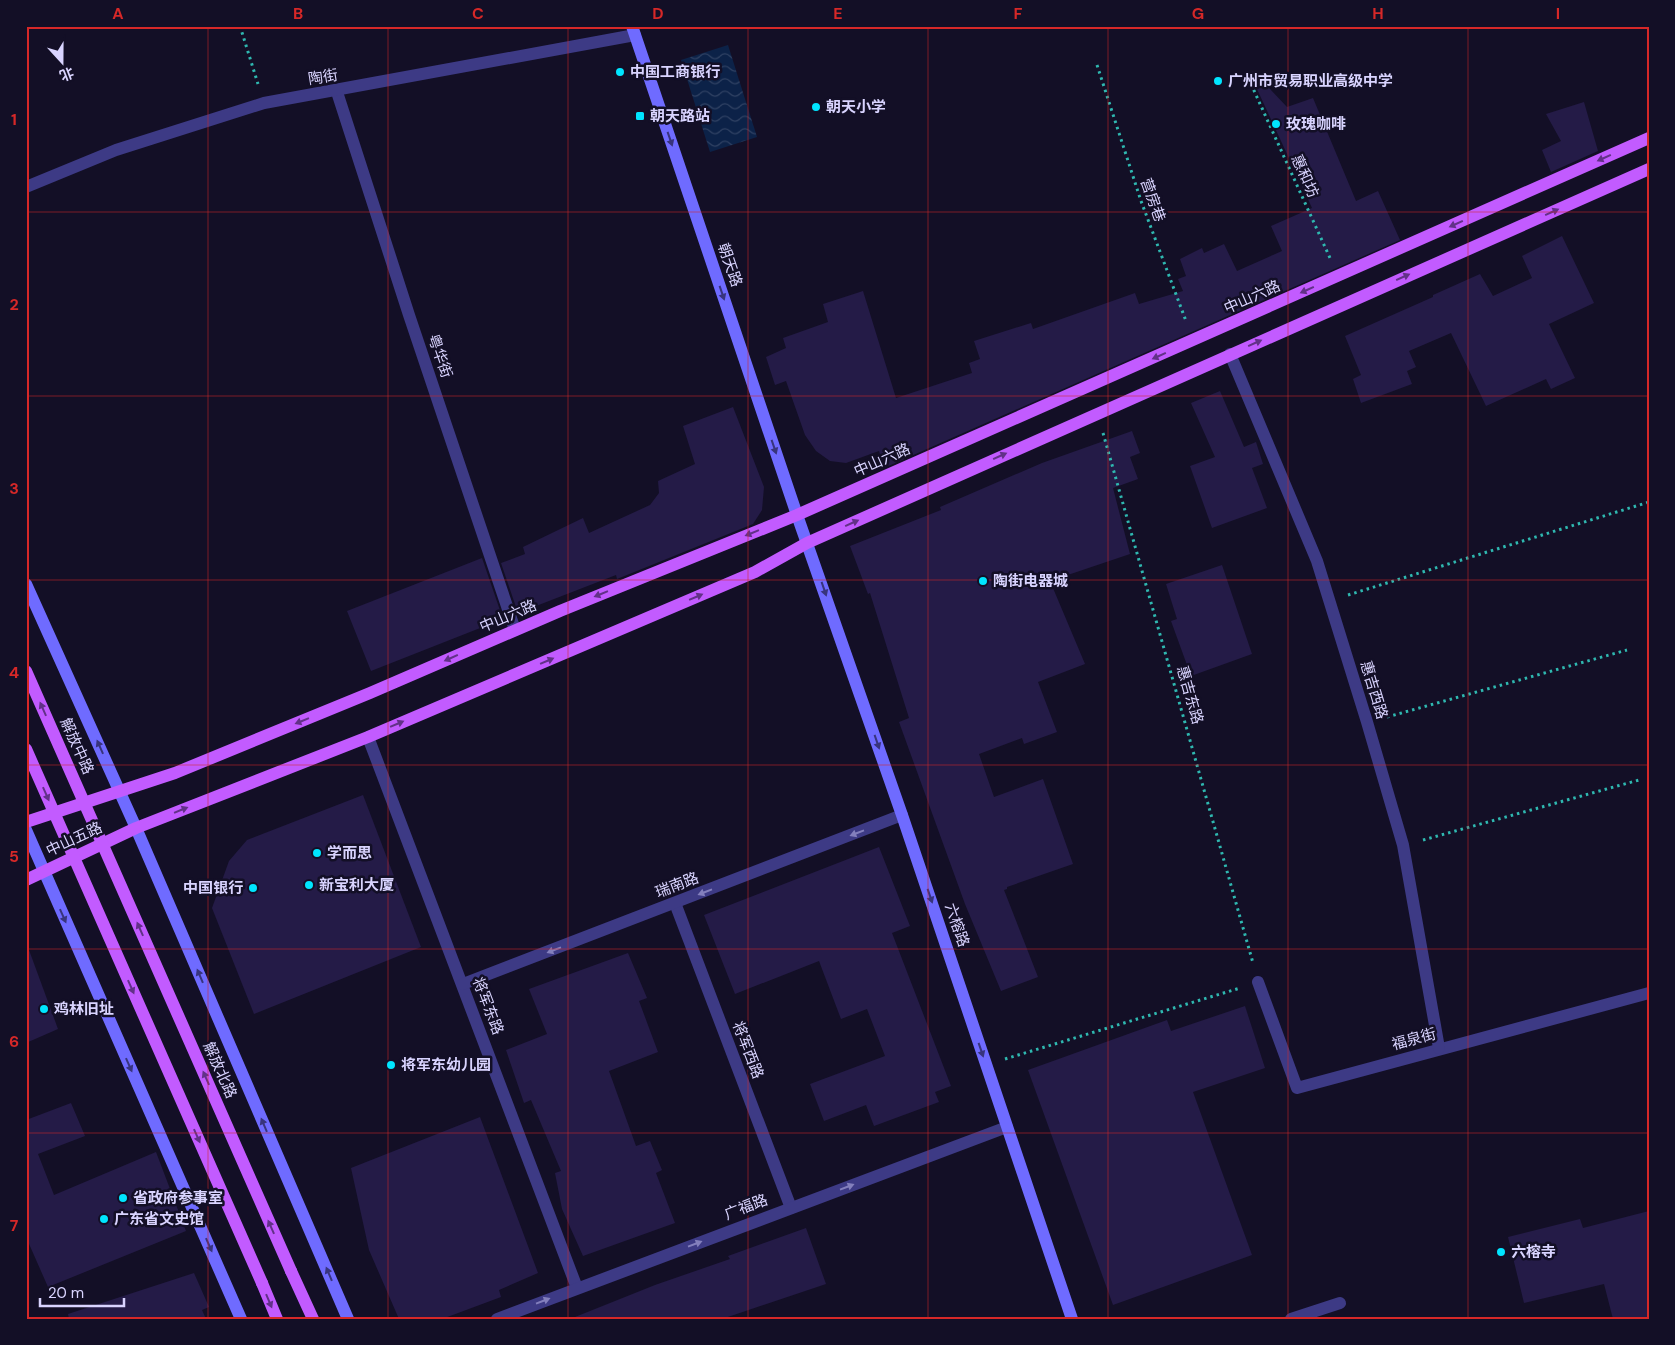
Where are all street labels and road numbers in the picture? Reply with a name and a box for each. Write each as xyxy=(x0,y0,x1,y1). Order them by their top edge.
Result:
street label: 陶街 xyxy=(307,65,339,89)
street label: 惠和坊 xyxy=(1287,151,1323,201)
street label: 营房巷 xyxy=(1136,175,1170,225)
street label: 朝天路 xyxy=(713,240,747,290)
street label: 中山六路 xyxy=(1221,276,1283,318)
street label: 粤华街 xyxy=(423,331,457,381)
street label: 中山六路 xyxy=(851,439,913,481)
street label: 中山六路 xyxy=(476,595,540,637)
street label: 惠吉西路 xyxy=(1356,658,1392,722)
street label: 惠吉东路 xyxy=(1172,663,1208,727)
street label: 解放中路 xyxy=(56,715,98,777)
street label: 中山五路 xyxy=(43,817,105,861)
street label: 瑞南路 xyxy=(652,868,702,902)
street label: 六榕路 xyxy=(940,900,974,950)
street label: 将军东路 xyxy=(468,974,508,1038)
street label: 将军西路 xyxy=(728,1018,768,1082)
street label: 福泉街 xyxy=(1390,1024,1438,1054)
street label: 解放北路 xyxy=(199,1039,241,1101)
street label: 广福路 xyxy=(721,1190,771,1224)

